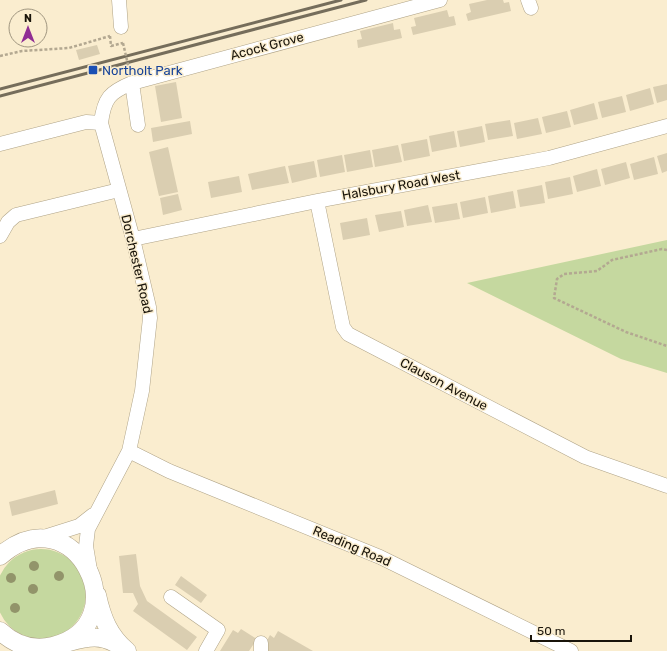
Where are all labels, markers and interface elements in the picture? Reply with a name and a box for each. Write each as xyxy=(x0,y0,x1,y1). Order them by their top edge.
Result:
north arrow xyxy=(8,8,48,48)
text: N xyxy=(24,12,32,25)
street label: Acock Grove xyxy=(229,29,305,63)
place label: Northolt Park xyxy=(102,63,183,78)
marker: Northolt Park xyxy=(87,64,99,76)
street label: Halsbury Road West xyxy=(341,167,461,203)
street label: Dorchester Road xyxy=(118,213,156,315)
street label: Clauson Avenue xyxy=(398,355,490,413)
street label: Reading Road xyxy=(310,523,393,570)
scale bar xyxy=(531,617,631,643)
text: 50 m xyxy=(537,624,565,638)

